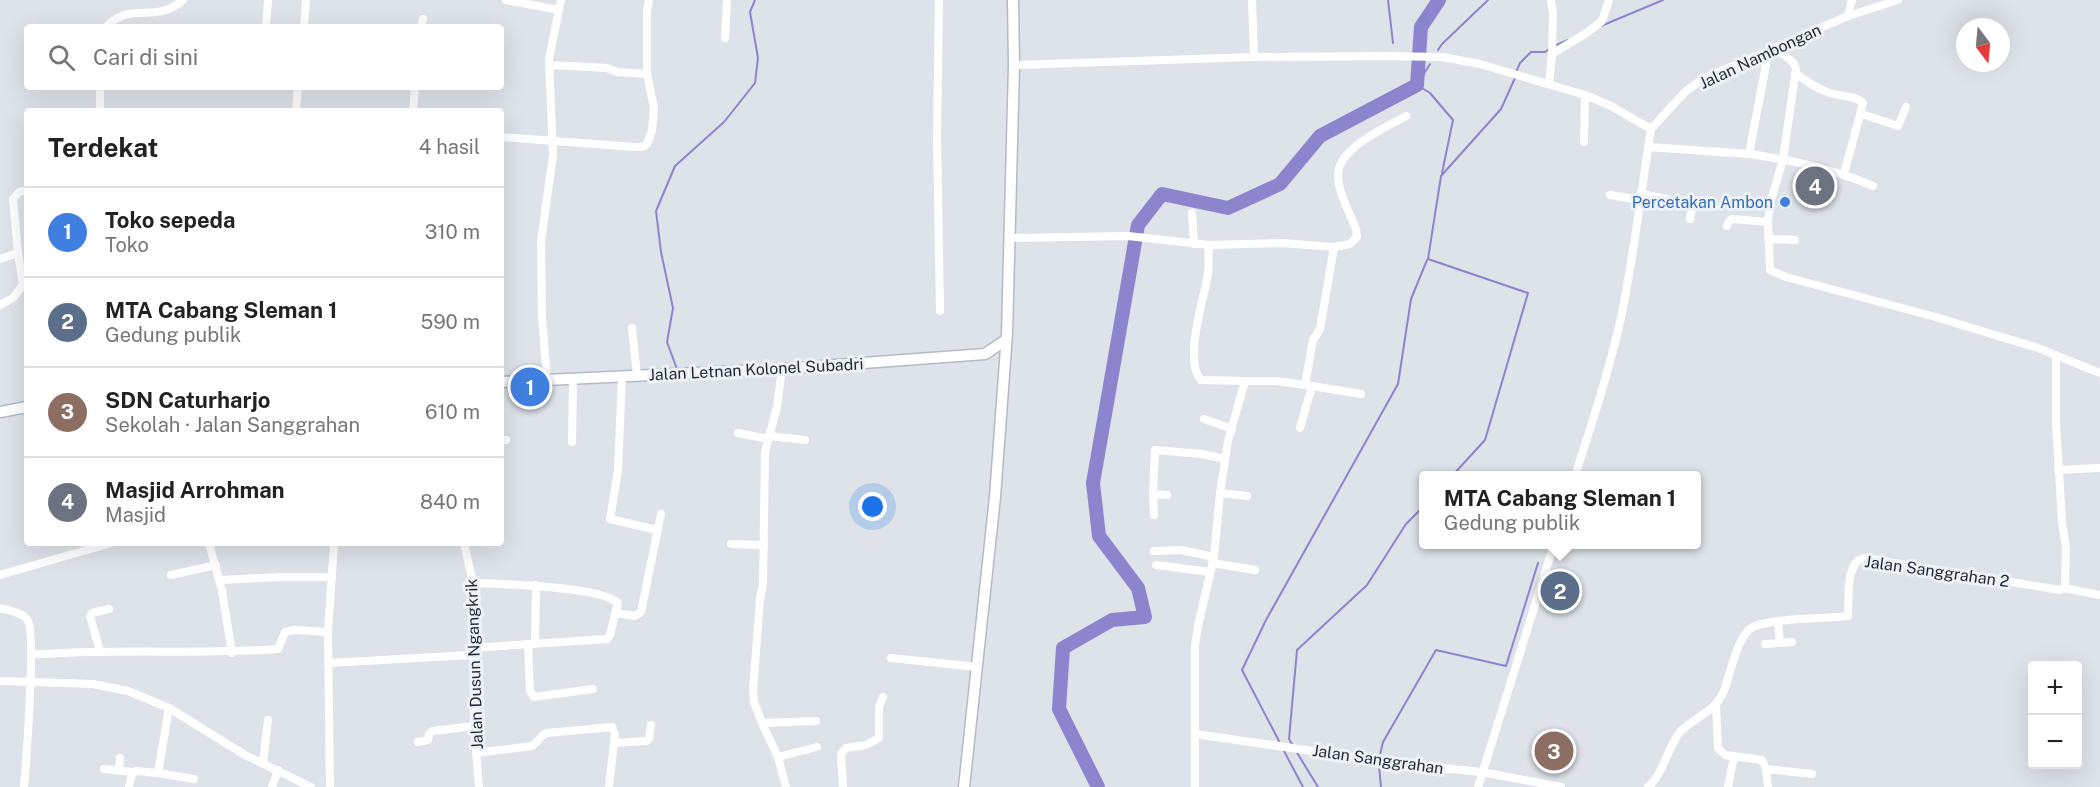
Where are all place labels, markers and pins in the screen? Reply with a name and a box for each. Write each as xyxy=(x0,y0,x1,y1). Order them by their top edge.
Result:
pin: 4 xyxy=(1796,164,1834,208)
place label: Percetakan Ambon xyxy=(1632,193,1773,212)
marker: Percetakan Ambon xyxy=(1778,195,1792,209)
pin: 1 xyxy=(510,364,550,410)
pin: 2 xyxy=(1540,568,1580,614)
pin: 3 xyxy=(1534,728,1574,774)

